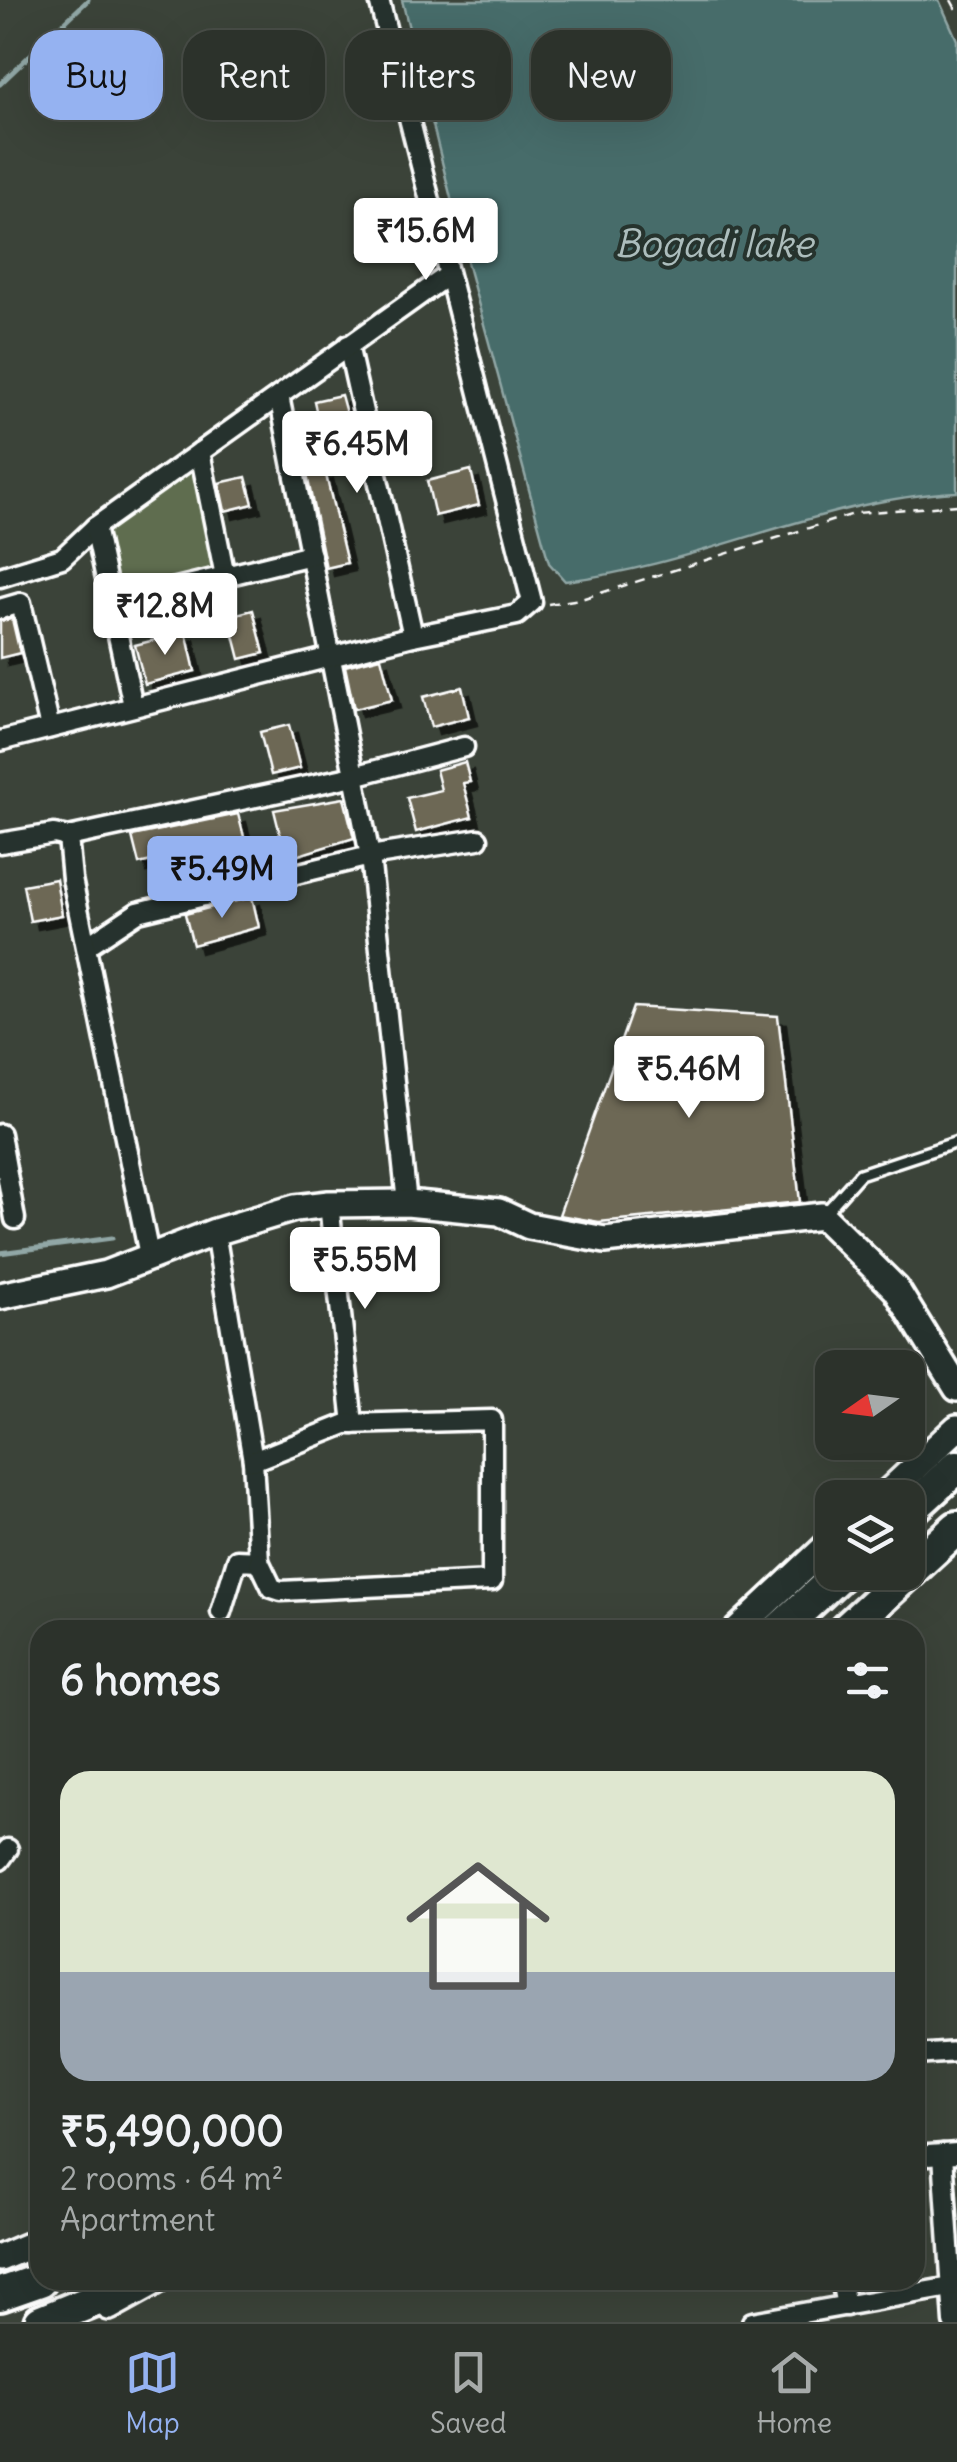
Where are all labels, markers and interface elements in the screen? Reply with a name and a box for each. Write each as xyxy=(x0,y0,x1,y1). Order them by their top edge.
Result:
chip: Buy xyxy=(30,30,163,120)
chip: Rent xyxy=(183,30,325,120)
chip: Filters xyxy=(345,30,511,120)
chip: New xyxy=(531,30,671,120)
pin: ₹15.6M xyxy=(345,198,507,283)
text: ₹15.6M xyxy=(376,210,476,251)
water label: Bogadi lake xyxy=(615,220,816,267)
pin: ₹6.45M xyxy=(276,411,438,496)
text: ₹6.45M xyxy=(304,423,410,464)
pin: ₹12.8M xyxy=(84,573,246,658)
text: ₹12.8M xyxy=(115,585,215,626)
pin: ₹5.49M xyxy=(141,836,303,921)
text: ₹5.49M xyxy=(169,848,275,889)
pin: ₹5.46M xyxy=(608,1036,770,1121)
text: ₹5.46M xyxy=(636,1048,742,1089)
pin: ₹5.55M xyxy=(284,1227,446,1312)
text: ₹5.55M xyxy=(312,1239,418,1280)
north arrow xyxy=(815,1350,925,1460)
map controls xyxy=(815,1350,925,1590)
button: layers xyxy=(815,1480,925,1590)
icon: filters xyxy=(840,1653,895,1708)
text: 6 homes xyxy=(60,1654,221,1706)
icon: home xyxy=(388,1836,568,2016)
text: ₹5,490,000 xyxy=(60,2105,284,2157)
text: 2 rooms · 64 m² xyxy=(60,2158,283,2199)
text: Apartment xyxy=(60,2199,215,2240)
tab: Map xyxy=(125,2345,180,2441)
tab: Saved xyxy=(430,2345,507,2441)
tab: Home xyxy=(757,2345,832,2441)

